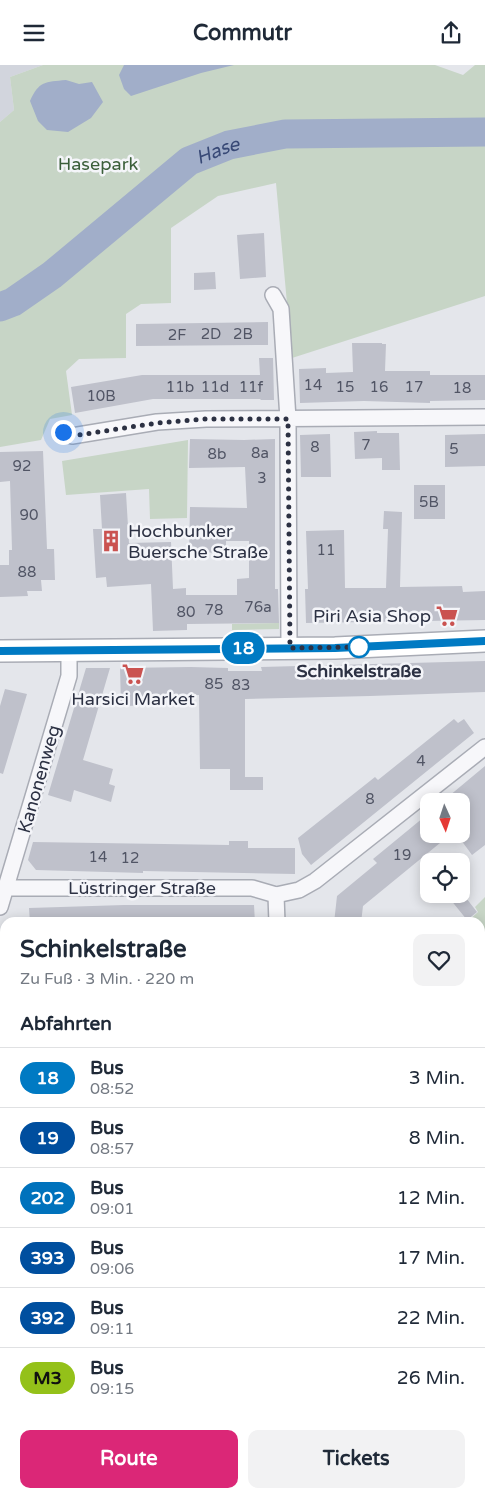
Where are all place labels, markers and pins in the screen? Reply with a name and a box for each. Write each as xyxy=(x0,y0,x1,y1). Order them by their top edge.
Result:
place label: Hochbunker Buersche Straße xyxy=(128,520,268,563)
building icon: Hochbunker Buersche Straße xyxy=(98,528,124,554)
supermarket icon: Piri Asia Shop xyxy=(434,603,460,629)
place label: Piri Asia Shop xyxy=(313,605,431,627)
marker: Schinkelstraße xyxy=(348,636,370,658)
place label: Schinkelstraße xyxy=(297,660,422,682)
supermarket icon: Harsici Market xyxy=(120,661,146,687)
place label: Harsici Market xyxy=(71,688,195,710)

